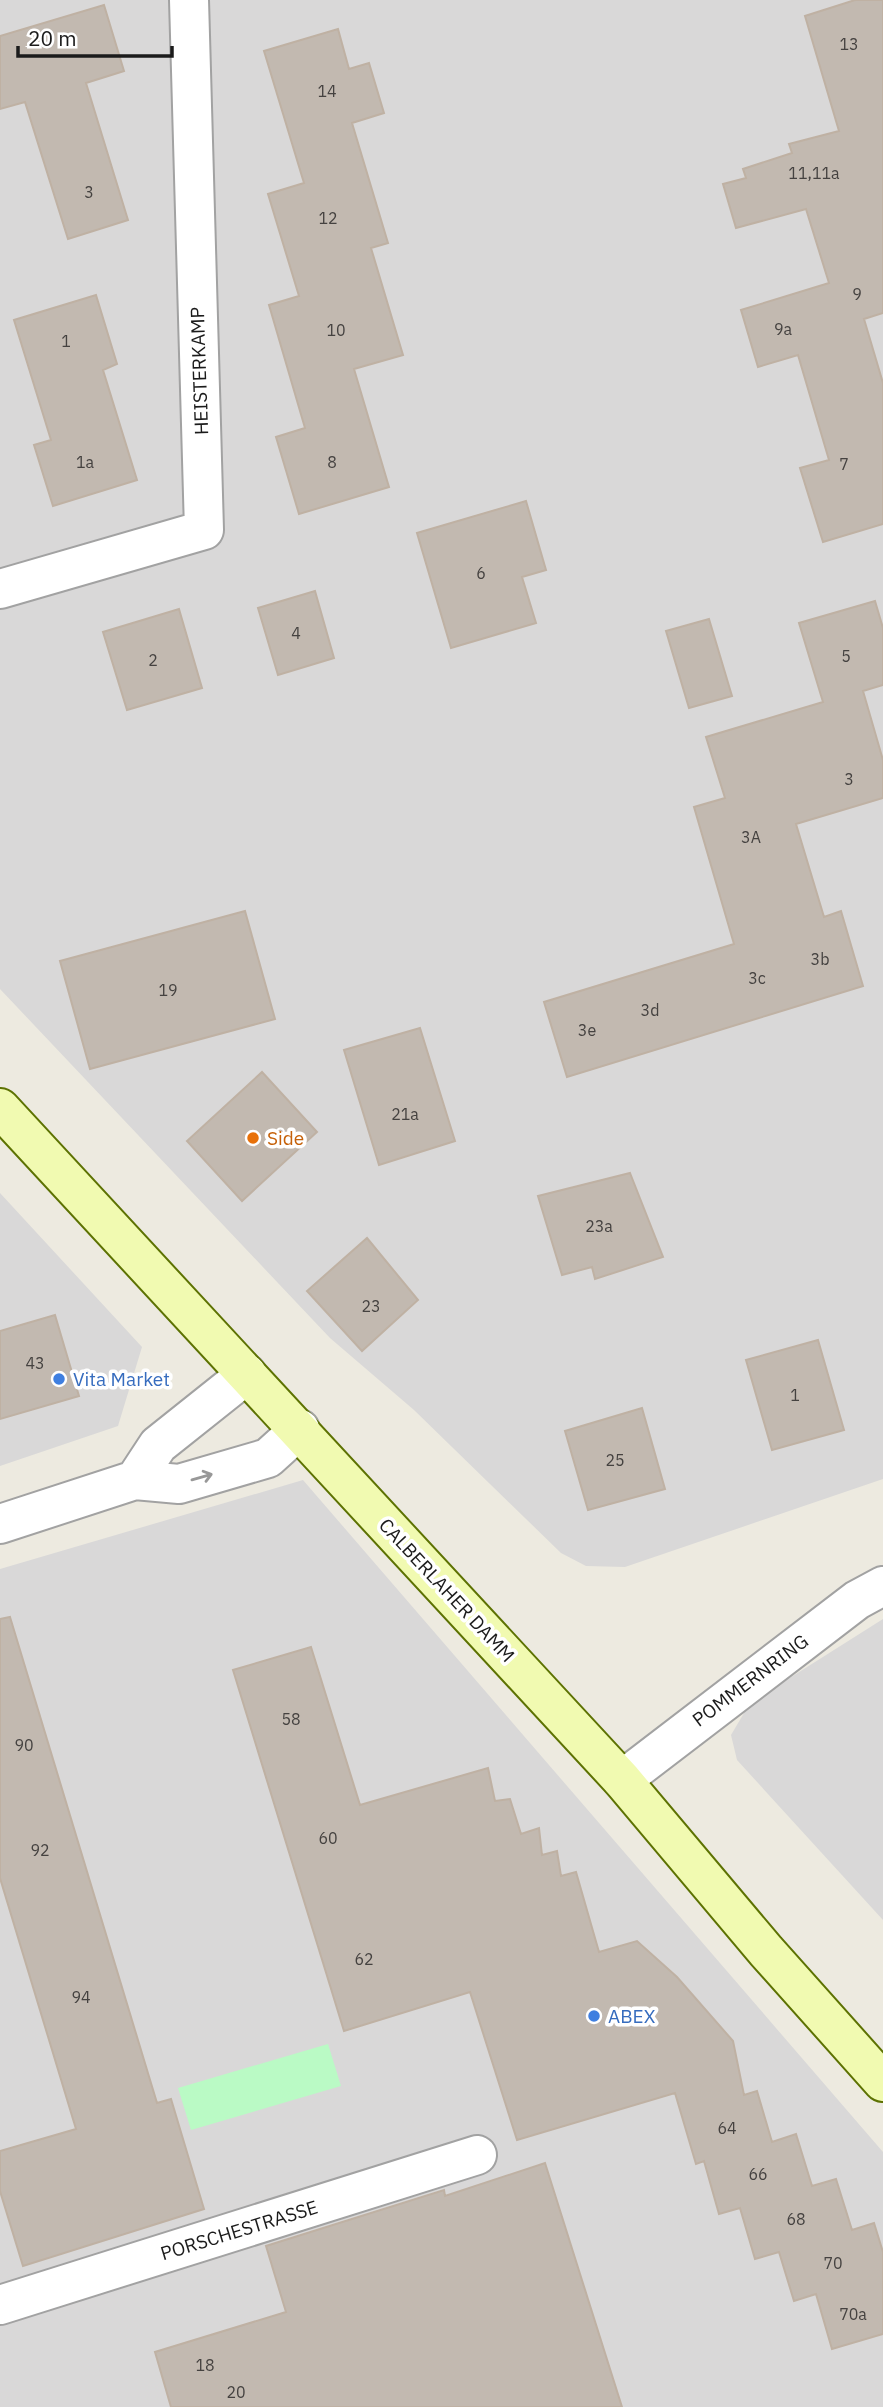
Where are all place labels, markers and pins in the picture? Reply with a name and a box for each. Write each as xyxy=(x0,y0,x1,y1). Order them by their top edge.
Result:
place label: Side xyxy=(267,1126,304,1150)
marker: Side xyxy=(245,1130,261,1146)
place label: Vita Market xyxy=(73,1367,170,1391)
marker: Vita Market xyxy=(51,1371,67,1387)
place label: ABEX xyxy=(608,2004,656,2028)
marker: ABEX xyxy=(586,2008,602,2024)

